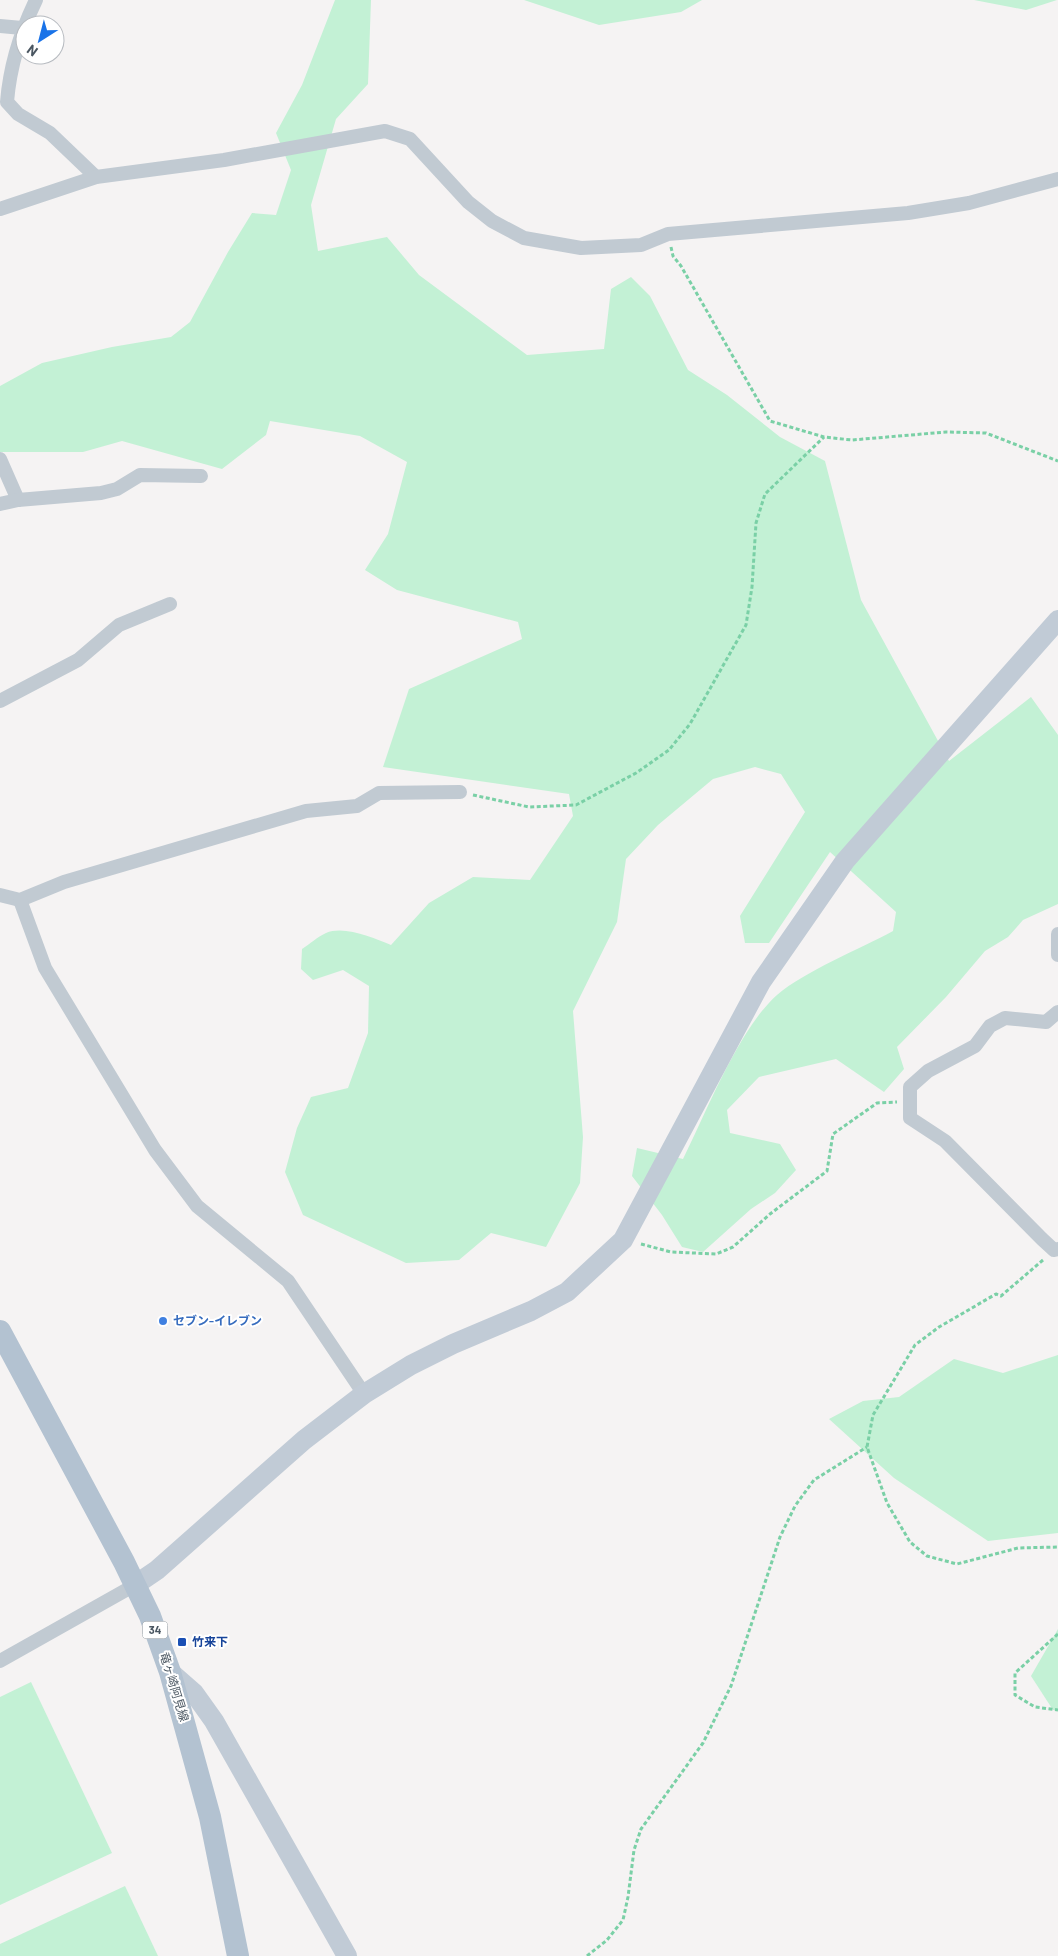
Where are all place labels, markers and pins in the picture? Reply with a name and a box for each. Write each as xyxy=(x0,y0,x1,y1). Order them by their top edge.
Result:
place label: セブン-イレブン xyxy=(173,1313,262,1327)
marker: セブン-イレブン xyxy=(157,1315,169,1327)
place label: 竹来下 xyxy=(192,1634,228,1648)
marker: 竹来下 xyxy=(176,1636,188,1648)

